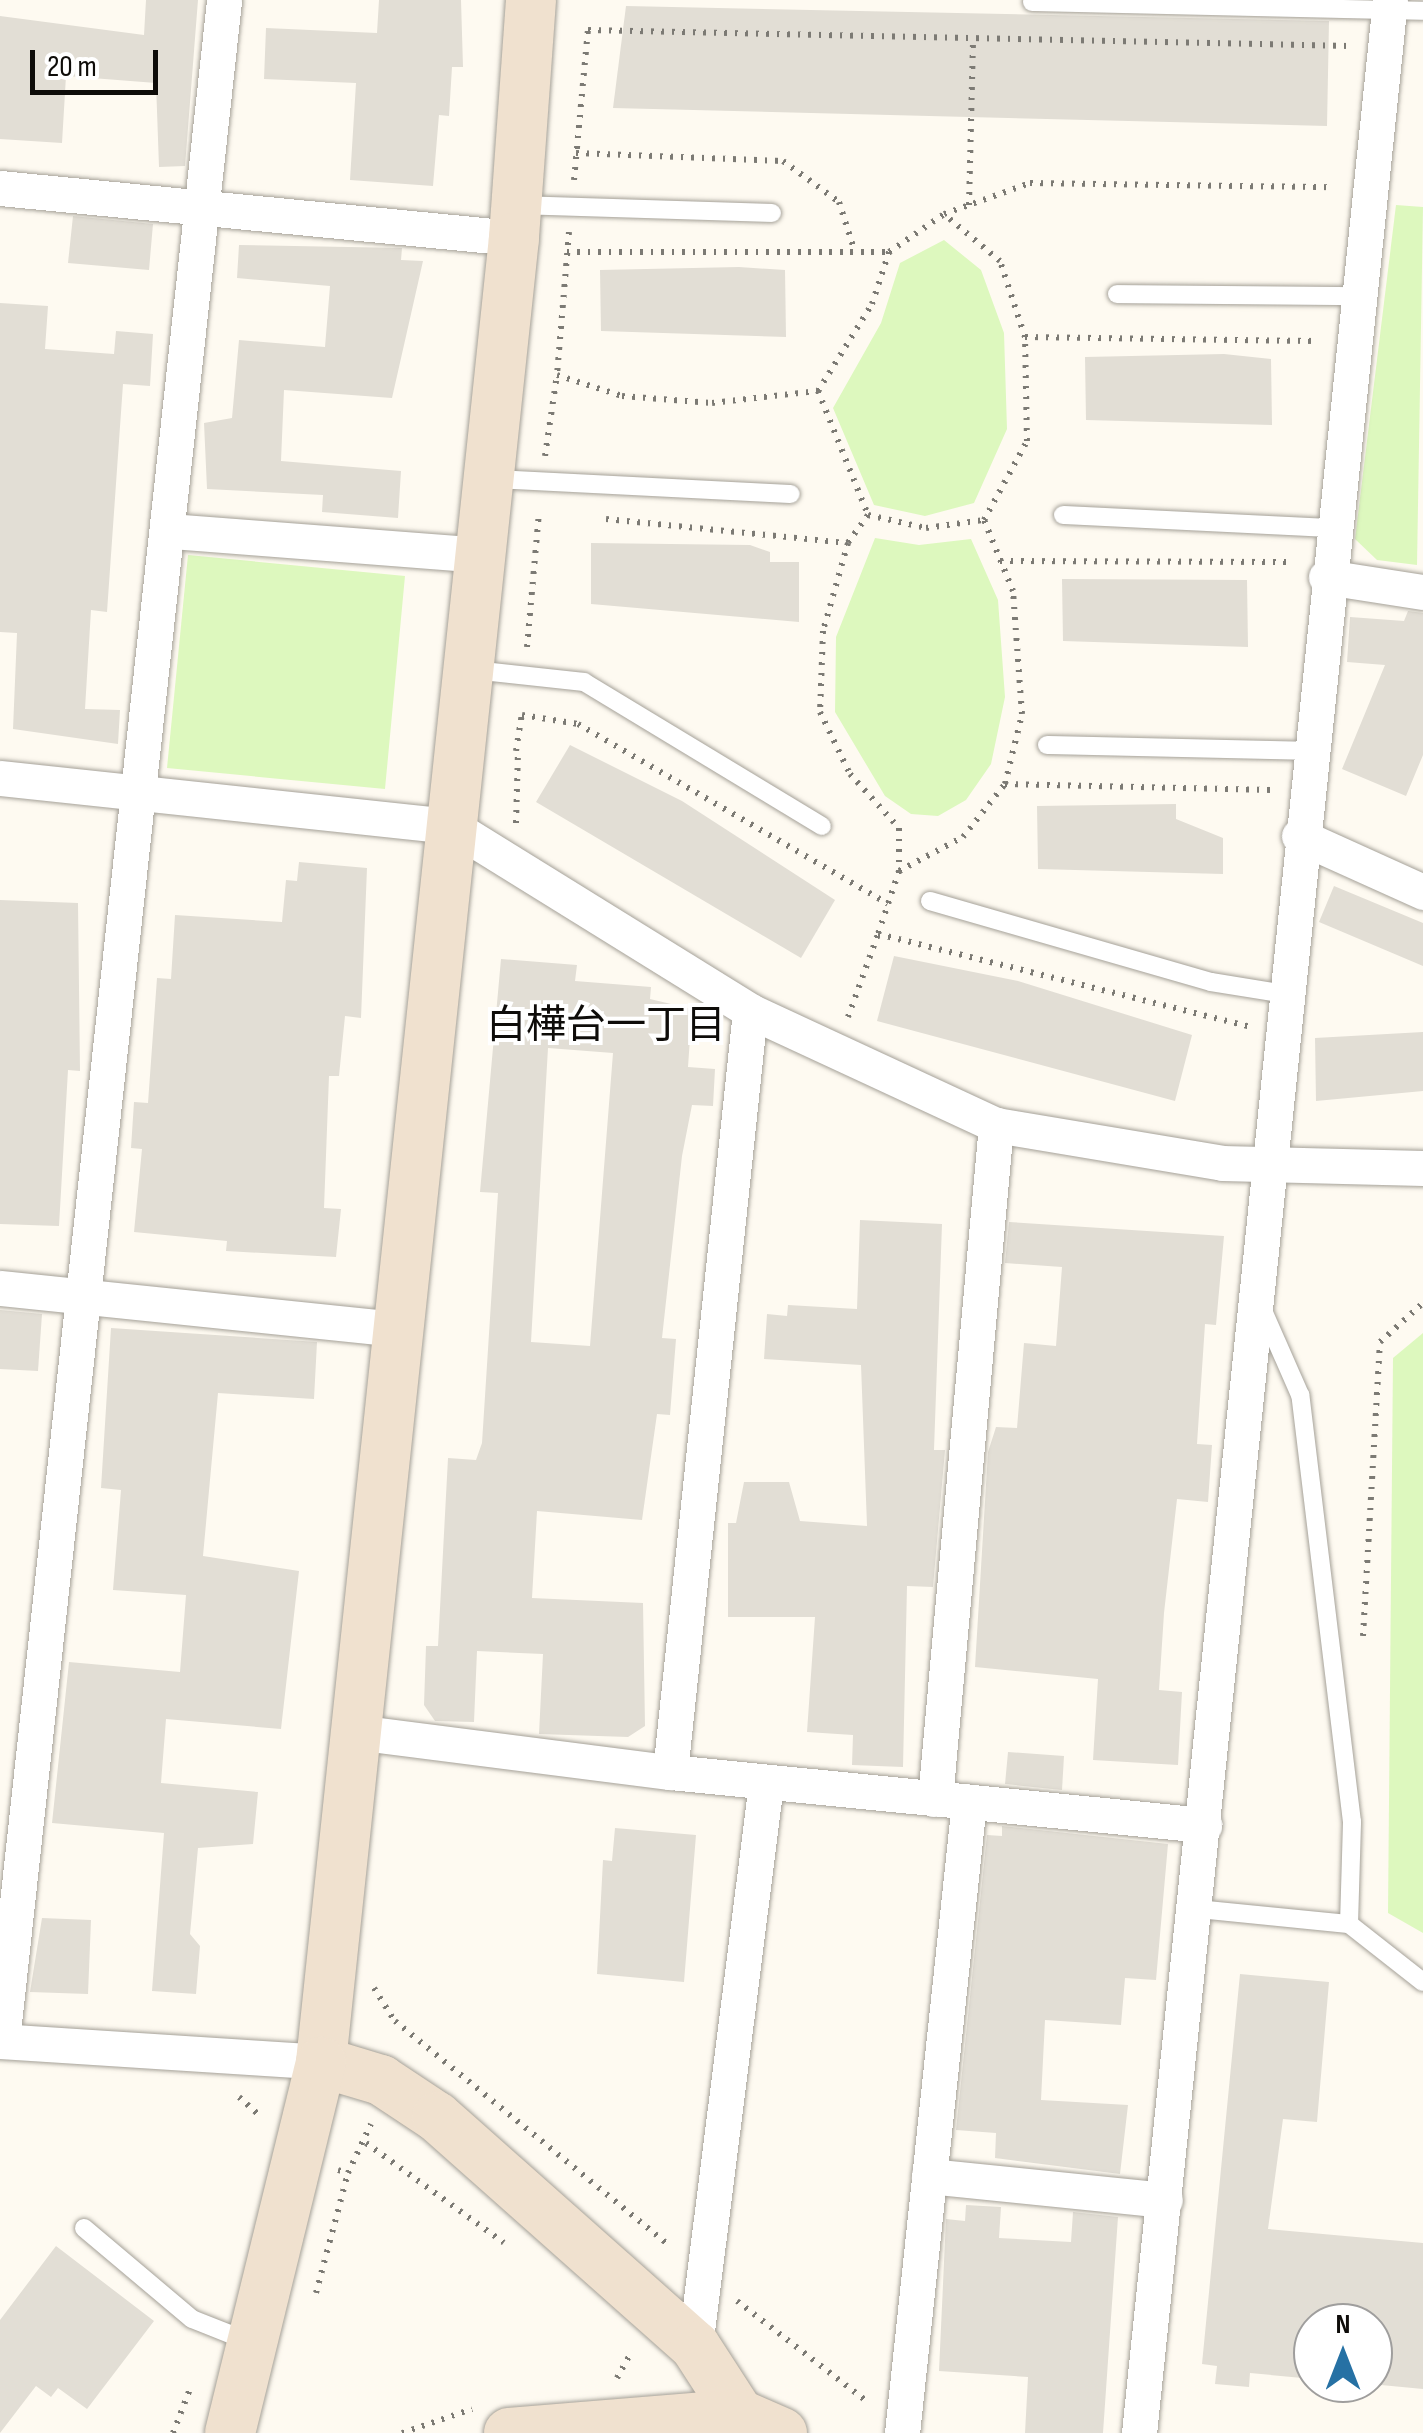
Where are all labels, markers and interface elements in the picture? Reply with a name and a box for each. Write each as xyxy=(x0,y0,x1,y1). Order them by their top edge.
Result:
scale bar xyxy=(35,30,162,92)
text: 20 m xyxy=(47,49,97,85)
district label: 白樺台一丁目 xyxy=(486,1002,726,1050)
north arrow xyxy=(1293,2303,1393,2403)
text: N xyxy=(1336,2308,1350,2341)

